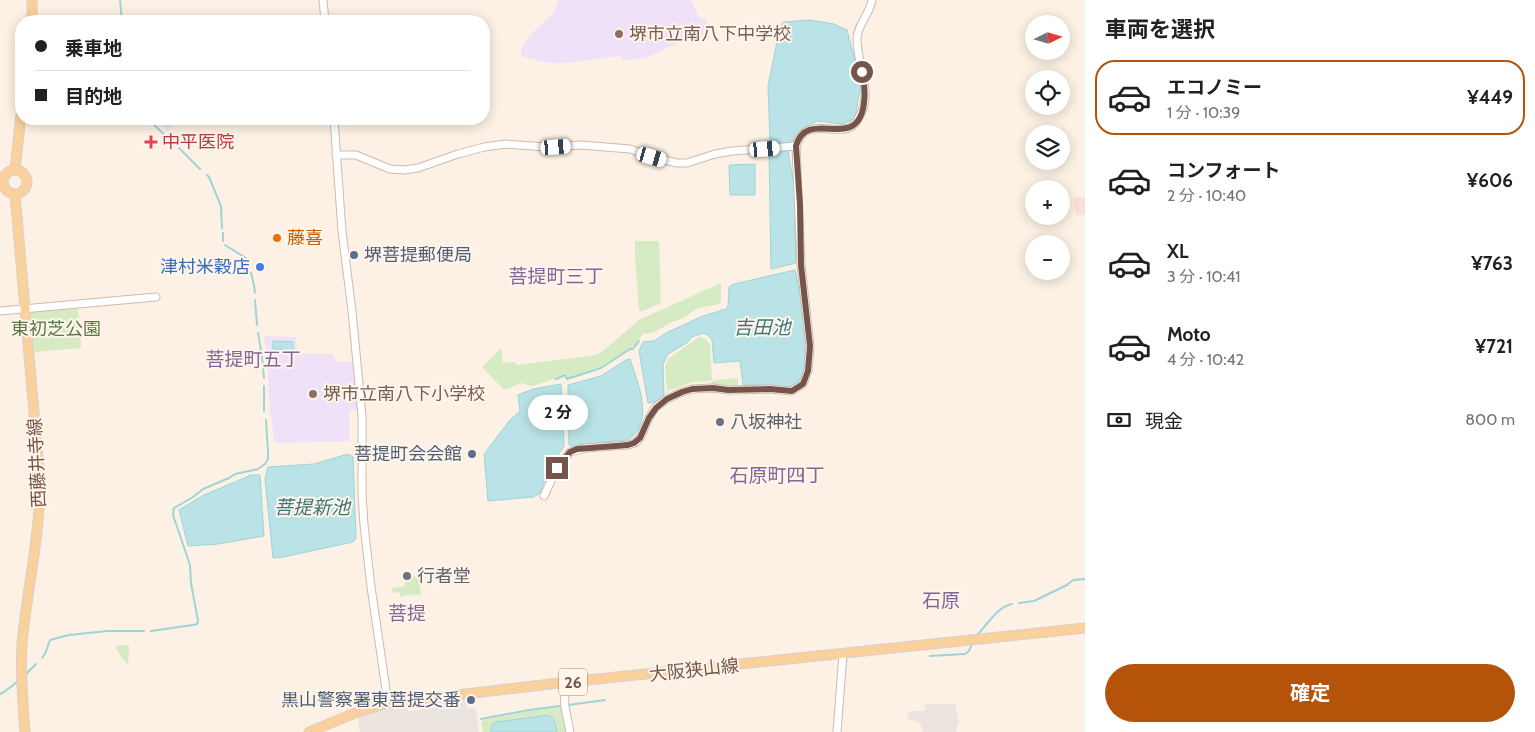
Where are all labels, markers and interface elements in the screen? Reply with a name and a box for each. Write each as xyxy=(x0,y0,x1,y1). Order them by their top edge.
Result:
north arrow xyxy=(1025,15,1070,60)
map controls xyxy=(1025,15,1070,280)
text: 車両を選択 xyxy=(1105,16,1215,43)
place label: 堺市立南八下中学校 xyxy=(629,23,791,45)
marker: 堺市立南八下中学校 xyxy=(613,28,625,40)
text: 乗車地 xyxy=(65,37,122,60)
route start xyxy=(851,61,873,83)
button: locate xyxy=(1025,70,1070,115)
icon: car xyxy=(1107,75,1152,120)
text: エコノミー xyxy=(1167,76,1262,99)
text: 目的地 xyxy=(65,85,122,108)
text: ¥449 xyxy=(1467,86,1513,109)
text: 1 分 · 10:39 xyxy=(1167,103,1240,122)
button: layers xyxy=(1025,125,1070,170)
place label: 中平医院 xyxy=(162,131,234,153)
marker: 中平医院 xyxy=(144,135,158,149)
car xyxy=(540,138,571,156)
car xyxy=(749,140,780,158)
car xyxy=(635,146,668,168)
icon: car xyxy=(1107,158,1152,203)
text: コンフォート xyxy=(1167,159,1280,182)
text: ¥606 xyxy=(1467,169,1513,192)
button: + xyxy=(1025,180,1070,225)
text: 2 分 · 10:40 xyxy=(1167,186,1246,205)
place label: 藤喜 xyxy=(287,227,323,249)
marker: 藤喜 xyxy=(271,232,283,244)
button: − xyxy=(1025,235,1070,280)
text: XL xyxy=(1167,240,1188,263)
icon: car xyxy=(1107,241,1152,286)
place label: 堺菩提郵便局 xyxy=(364,244,472,266)
marker: 堺菩提郵便局 xyxy=(348,249,360,261)
text: ¥763 xyxy=(1471,252,1513,275)
place label: 津村米穀店 xyxy=(160,256,250,278)
marker: 津村米穀店 xyxy=(254,261,266,273)
district label: 菩提町三丁 xyxy=(508,265,604,288)
text: 3 分 · 10:41 xyxy=(1167,267,1240,286)
water label: 吉田池 xyxy=(733,316,792,339)
park label: 東初芝公園 xyxy=(11,318,101,340)
text: Moto xyxy=(1167,323,1211,346)
icon: car xyxy=(1107,324,1152,369)
text: ¥721 xyxy=(1475,335,1513,358)
district label: 菩提町五丁 xyxy=(205,348,301,371)
text: 4 分 · 10:42 xyxy=(1167,350,1244,369)
place label: 堺市立南八下小学校 xyxy=(323,383,485,405)
marker: 堺市立南八下小学校 xyxy=(307,388,319,400)
callout: 2 分 xyxy=(527,396,587,430)
text: 2 分 xyxy=(544,403,572,422)
icon: cash xyxy=(1105,406,1133,434)
text: 現金 xyxy=(1145,410,1183,433)
text: 800 m xyxy=(1465,410,1515,429)
place label: 八坂神社 xyxy=(730,411,802,433)
marker: 八坂神社 xyxy=(714,416,726,428)
street label: 西藤井寺線 xyxy=(24,417,50,509)
place label: 菩提町会会館 xyxy=(354,443,462,465)
marker: 菩提町会会館 xyxy=(466,448,478,460)
route end xyxy=(546,457,568,479)
district label: 石原町四丁 xyxy=(729,464,825,487)
water label: 菩提新池 xyxy=(274,496,352,519)
place label: 行者堂 xyxy=(417,565,471,587)
marker: 行者堂 xyxy=(401,570,413,582)
district label: 石原 xyxy=(922,589,960,612)
district label: 菩提 xyxy=(388,602,426,625)
street label: 大阪狭山線 xyxy=(648,654,740,686)
button: 確定 xyxy=(1105,664,1515,722)
road number: 26 xyxy=(559,669,587,696)
place label: 黒山警察署東菩提交番 xyxy=(281,689,461,711)
marker: 黒山警察署東菩提交番 xyxy=(465,694,477,706)

